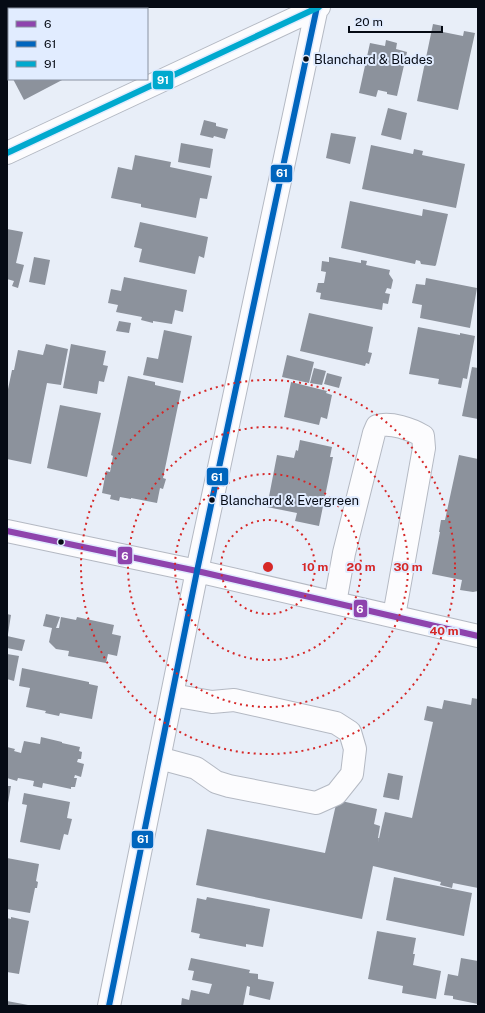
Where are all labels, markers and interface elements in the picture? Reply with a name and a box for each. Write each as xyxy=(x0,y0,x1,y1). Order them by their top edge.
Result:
legend xyxy=(8,8,148,80)
scale bar xyxy=(349,8,442,34)
text: 20 m xyxy=(355,15,383,29)
text: 6 xyxy=(44,17,51,31)
text: 61 xyxy=(44,37,56,51)
place label: Blanchard & Blades xyxy=(314,52,433,67)
marker: Blanchard & Blades xyxy=(301,54,311,64)
text: 91 xyxy=(44,57,56,71)
line badge: 91 xyxy=(152,70,174,90)
text: 91 xyxy=(157,74,169,86)
line badge: 61 xyxy=(270,164,293,183)
text: 61 xyxy=(276,167,288,179)
line badge: 61 xyxy=(206,467,229,486)
text: 61 xyxy=(211,471,223,483)
place label: Blanchard & Evergreen xyxy=(220,493,359,508)
marker: Blanchard & Evergreen xyxy=(207,495,217,505)
unlabelled marker xyxy=(56,537,66,547)
line badge: 6 xyxy=(117,546,133,565)
text: 6 xyxy=(121,550,129,562)
centre of rings xyxy=(261,560,275,574)
text: 10 m xyxy=(302,560,328,574)
text: 20 m xyxy=(347,560,376,574)
text: 30 m xyxy=(393,560,423,574)
line badge: 6 xyxy=(353,599,368,618)
text: 6 xyxy=(356,603,364,615)
text: 40 m xyxy=(429,624,459,638)
line badge: 61 xyxy=(131,830,154,849)
text: 61 xyxy=(137,833,149,845)

